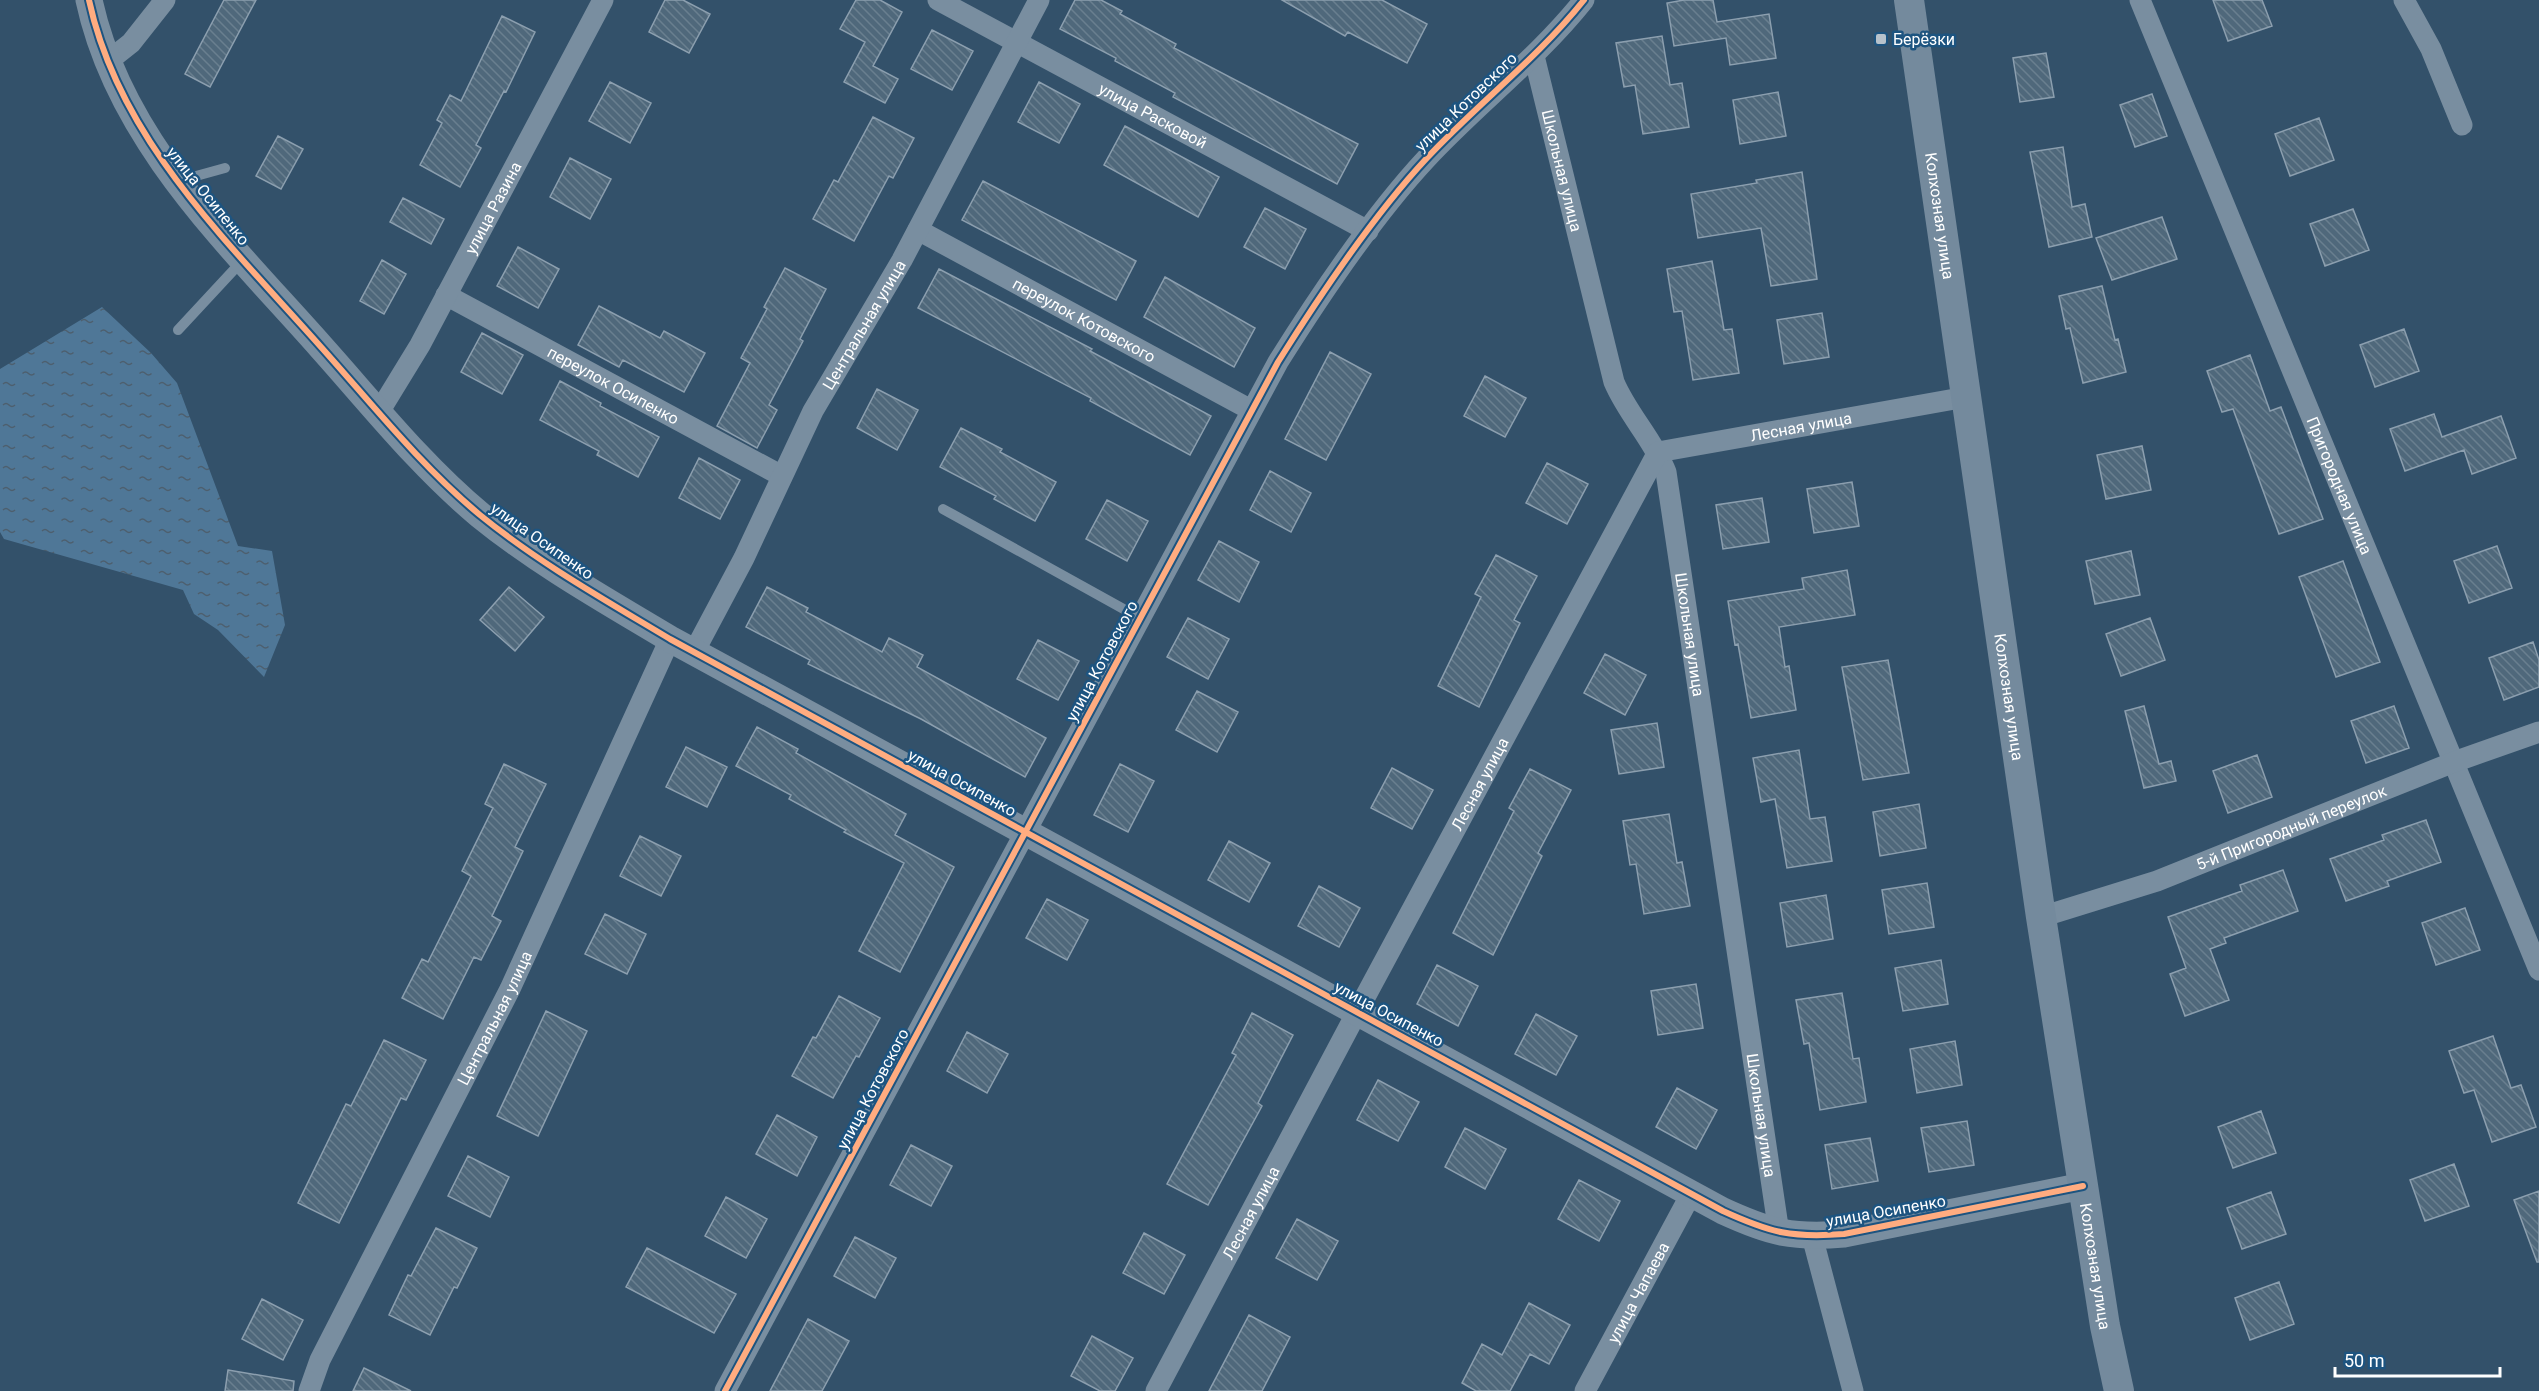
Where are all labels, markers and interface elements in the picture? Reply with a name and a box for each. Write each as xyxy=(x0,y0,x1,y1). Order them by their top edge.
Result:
place label: Берёзки xyxy=(1893,30,1955,49)
marker: Берёзки xyxy=(1874,32,1888,46)
street label: улица Котовского xyxy=(1411,49,1521,155)
street label: улица Расковой xyxy=(1096,79,1210,152)
street label: Школьная улица xyxy=(1538,108,1586,234)
street label: улица Осипенко xyxy=(163,143,253,249)
street label: Колхозная улица xyxy=(1922,151,1959,280)
street label: улица Разина xyxy=(461,158,525,257)
street label: Центральная улица xyxy=(818,256,909,393)
street label: переулок Котовского xyxy=(1010,274,1159,366)
street label: переулок Осипенко xyxy=(544,342,682,428)
street label: Лесная улица xyxy=(1749,408,1853,445)
street label: Пригородная улица xyxy=(2303,414,2376,557)
street label: улица Осипенко xyxy=(487,498,597,584)
street label: Школьная улица xyxy=(1672,571,1709,698)
street label: улица Котовского xyxy=(1062,597,1142,725)
street label: Колхозная улица xyxy=(1991,632,2028,762)
street label: Лесная улица xyxy=(1447,734,1512,834)
street label: улица Осипенко xyxy=(904,745,1020,821)
street label: 5-й Пригородный переулок xyxy=(2193,780,2389,874)
street label: Центральная улица xyxy=(453,948,536,1088)
street label: улица Осипенко xyxy=(1331,977,1447,1051)
street label: улица Котовского xyxy=(833,1025,913,1153)
street label: Школьная улица xyxy=(1743,1052,1780,1178)
street label: Лесная улица xyxy=(1218,1163,1283,1262)
street label: улица Осипенко xyxy=(1825,1191,1947,1231)
street label: Колхозная улица xyxy=(2076,1202,2115,1331)
street label: улица Чапаева xyxy=(1603,1239,1673,1346)
scale bar xyxy=(2335,1340,2500,1378)
text: 50 m xyxy=(2344,1350,2384,1371)

